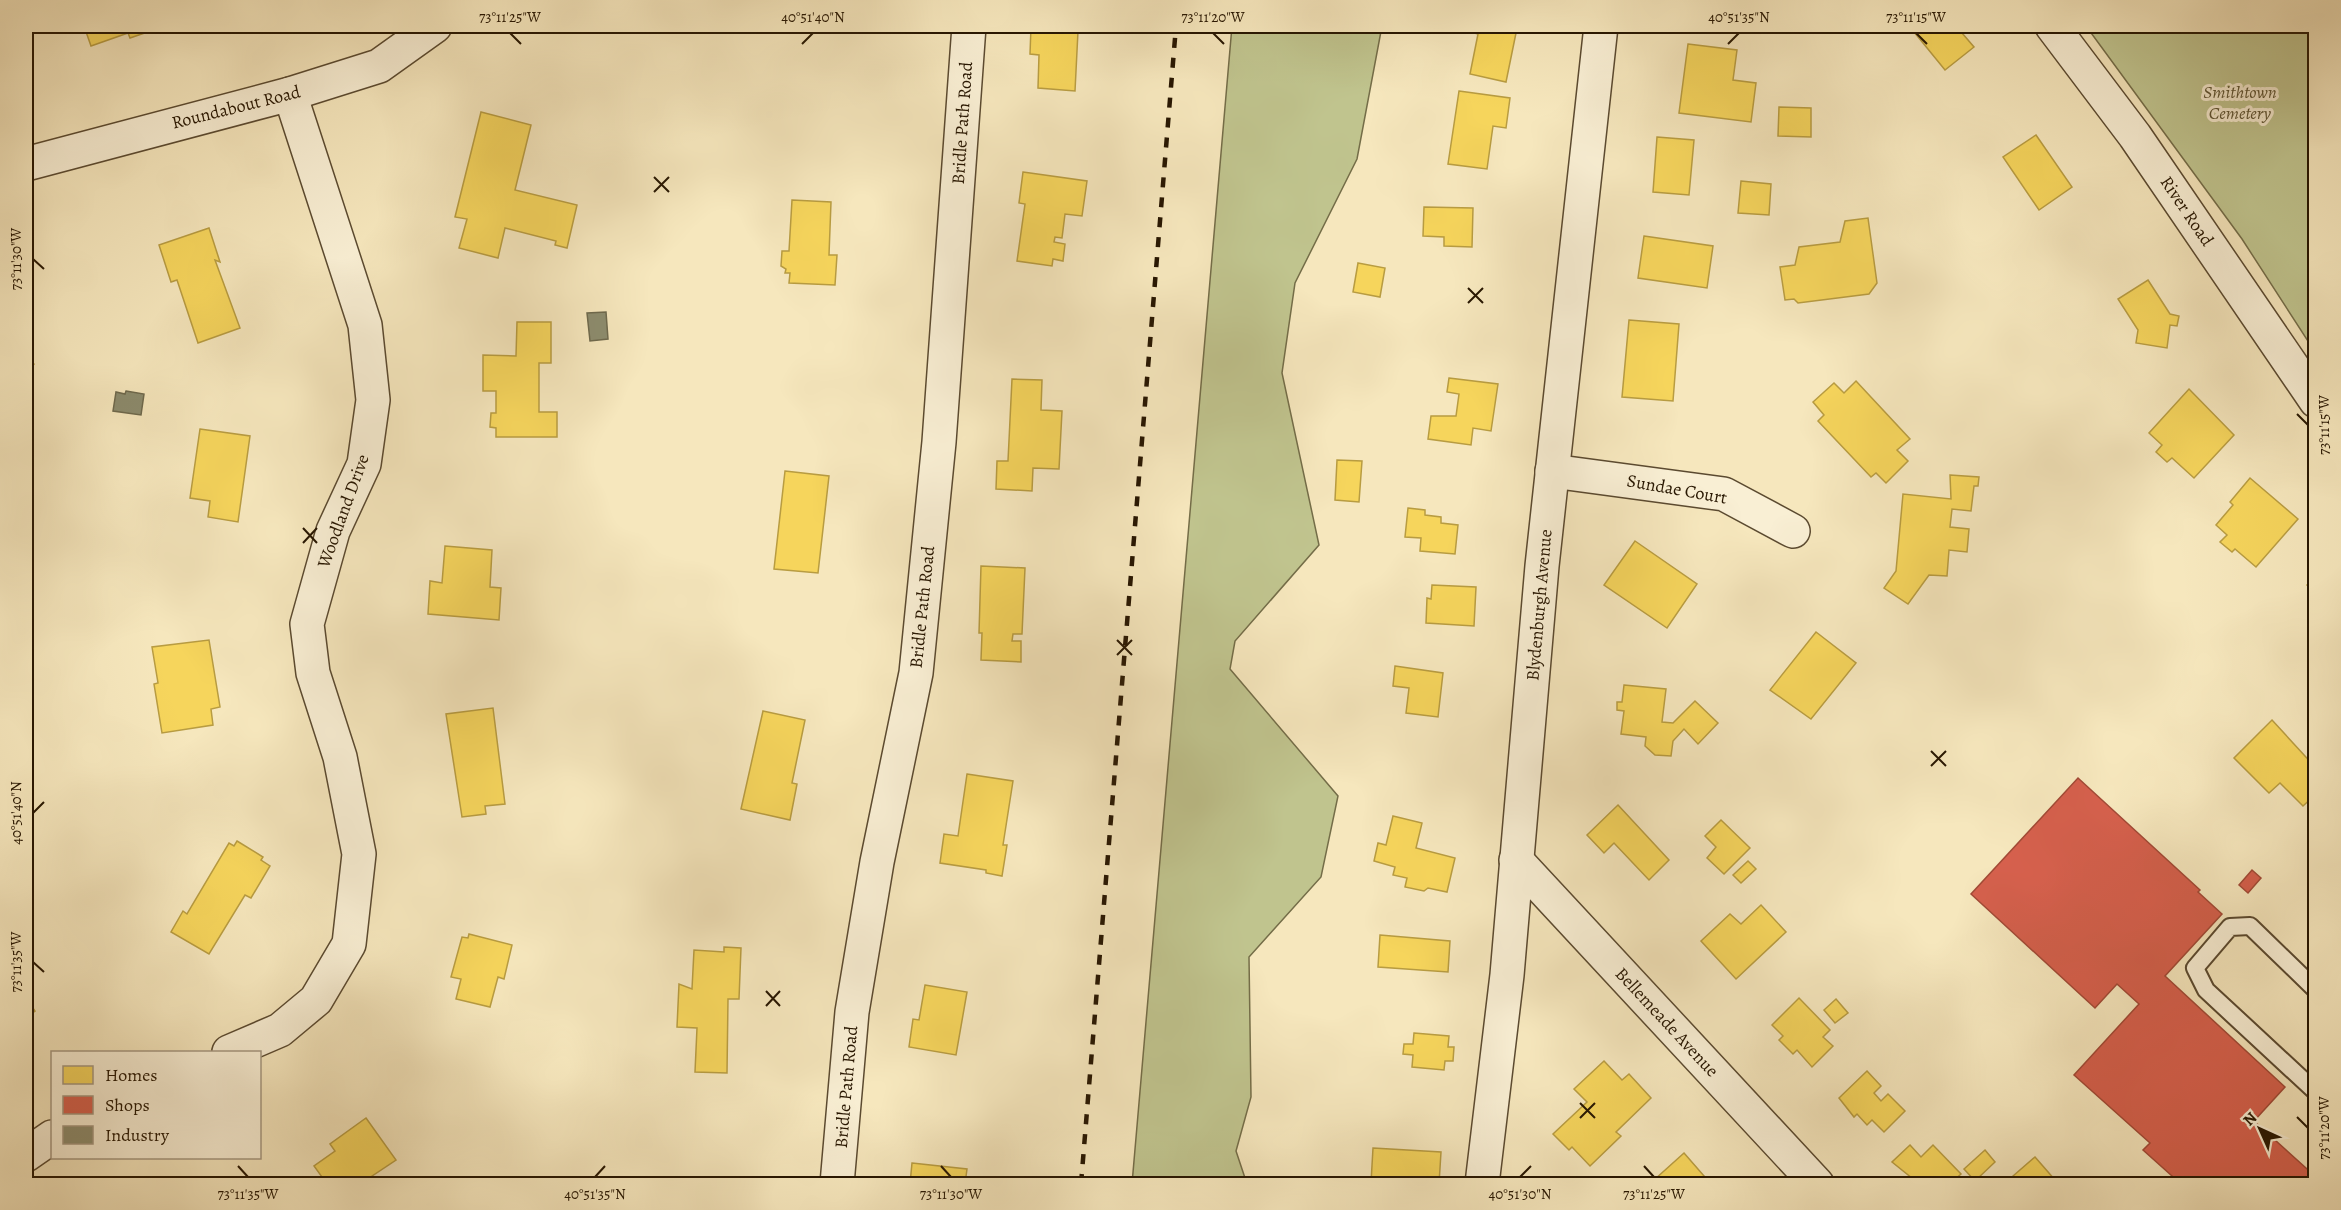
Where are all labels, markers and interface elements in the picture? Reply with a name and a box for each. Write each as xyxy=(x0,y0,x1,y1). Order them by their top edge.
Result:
text: 73°11'25"W xyxy=(479,7,541,27)
text: 40°51'40"N xyxy=(781,7,845,27)
text: 73°11'20"W xyxy=(1181,7,1245,27)
text: 40°51'35"N xyxy=(1708,7,1770,27)
text: 73°11'15"W xyxy=(1886,7,1946,27)
street label: Bridle Path Road xyxy=(946,61,978,185)
street label: Roundabout Road xyxy=(169,79,303,135)
park label: Smithtown Cemetery xyxy=(2203,80,2277,125)
street label: River Road xyxy=(2155,171,2219,251)
text: 73°11'30"W xyxy=(6,228,26,290)
text: 73°11'15"W xyxy=(2314,395,2334,455)
street label: Woodland Drive xyxy=(311,451,375,572)
street label: Sundae Court xyxy=(1625,468,1729,510)
street label: Blydenburgh Avenue xyxy=(1520,528,1558,682)
street label: Bridle Path Road xyxy=(904,544,940,669)
text: 40°51'40"N xyxy=(6,781,26,845)
text: 73°11'35"W xyxy=(6,931,26,993)
street label: Bellemeade Avenue xyxy=(1610,962,1724,1082)
street label: Bridle Path Road xyxy=(829,1024,863,1149)
legend xyxy=(51,1051,261,1159)
text: Homes xyxy=(105,1063,157,1087)
text: Shops xyxy=(105,1093,150,1117)
text: 73°11'20"W xyxy=(2314,1096,2334,1160)
north arrow xyxy=(2230,1099,2290,1159)
text: N xyxy=(2238,1107,2262,1131)
text: Industry xyxy=(105,1123,170,1147)
text: 73°11'35"W xyxy=(217,1184,279,1204)
text: 40°51'35"N xyxy=(564,1184,626,1204)
text: 73°11'30"W xyxy=(920,1184,982,1204)
text: 40°51'30"N xyxy=(1488,1184,1552,1204)
text: 73°11'25"W xyxy=(1623,1184,1685,1204)

